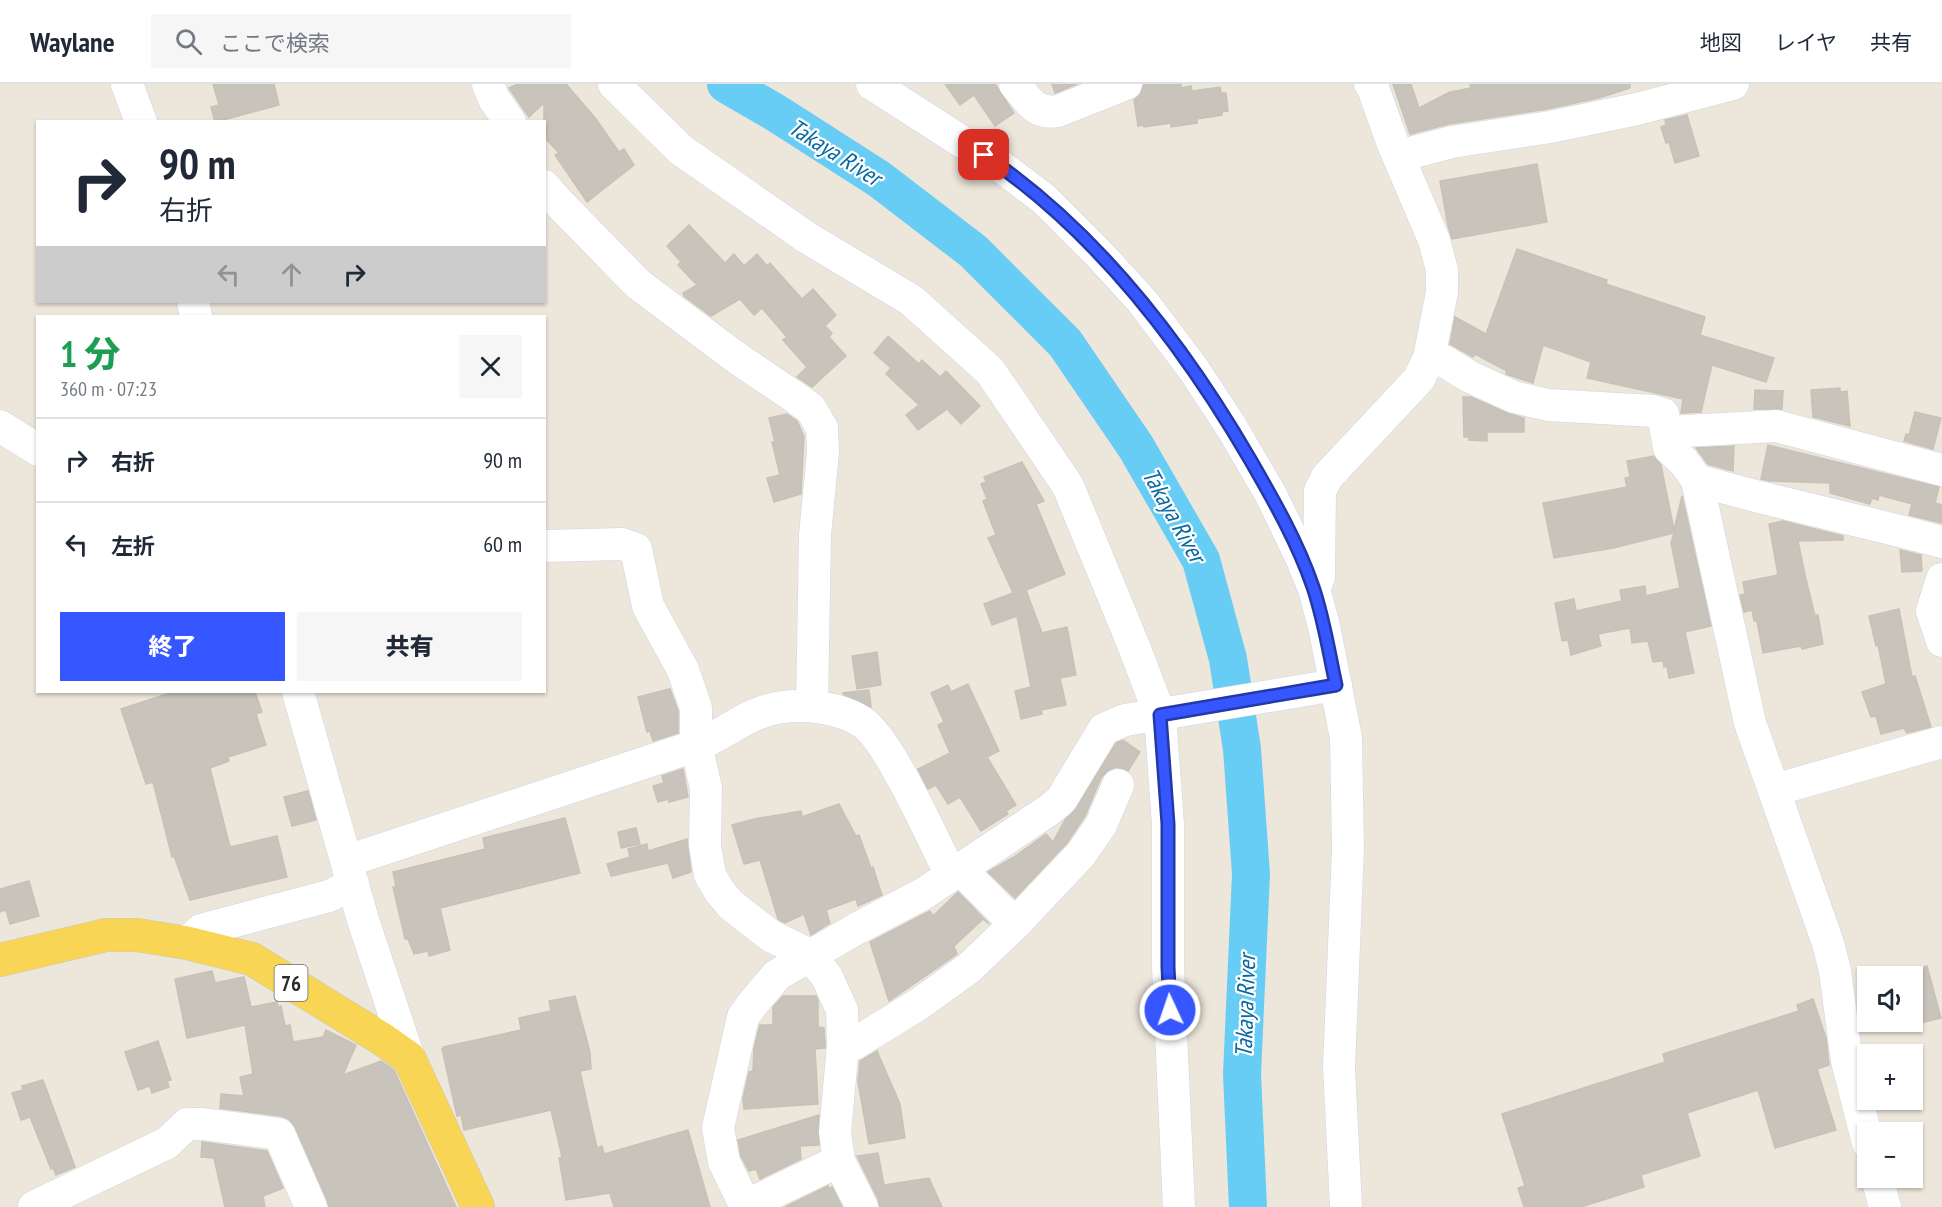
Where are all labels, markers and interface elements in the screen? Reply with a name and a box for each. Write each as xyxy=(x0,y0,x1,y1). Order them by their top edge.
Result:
search box xyxy=(151,14,571,68)
text: Waylane xyxy=(30,23,115,60)
icon: search xyxy=(172,25,205,58)
text: ここで検索 xyxy=(220,29,330,57)
text: 地図 xyxy=(1700,29,1742,56)
text: レイヤ xyxy=(1775,29,1837,56)
text: 共有 xyxy=(1870,29,1912,56)
water label: Takaya River xyxy=(783,111,890,194)
pin xyxy=(958,129,1009,180)
text: 90 m xyxy=(159,136,236,191)
icon: arrive xyxy=(967,138,1000,171)
icon: right xyxy=(60,144,138,222)
text: 右折 xyxy=(159,193,213,227)
icon: left xyxy=(212,258,245,291)
icon: ahead xyxy=(275,258,308,291)
icon: right xyxy=(338,258,371,291)
text: 1 分 xyxy=(60,330,121,377)
button: close xyxy=(459,335,522,398)
text: 360 m · 07:23 xyxy=(60,376,157,402)
icon: right xyxy=(60,444,93,477)
text: 90 m xyxy=(483,446,522,474)
text: 右折 xyxy=(111,448,155,476)
water label: Takaya River xyxy=(1135,462,1214,571)
icon: left xyxy=(60,528,93,561)
text: 60 m xyxy=(483,530,522,558)
text: 左折 xyxy=(111,532,155,560)
button: 終了 xyxy=(60,612,285,681)
button: 共有 xyxy=(297,612,522,681)
water label: Takaya River xyxy=(1228,950,1262,1058)
road number: 76 xyxy=(274,965,308,1001)
map controls xyxy=(1857,966,1923,1188)
button: sound xyxy=(1857,966,1923,1032)
position arrow xyxy=(1138,978,1202,1042)
button: + xyxy=(1857,1044,1923,1110)
button: − xyxy=(1857,1122,1923,1188)

